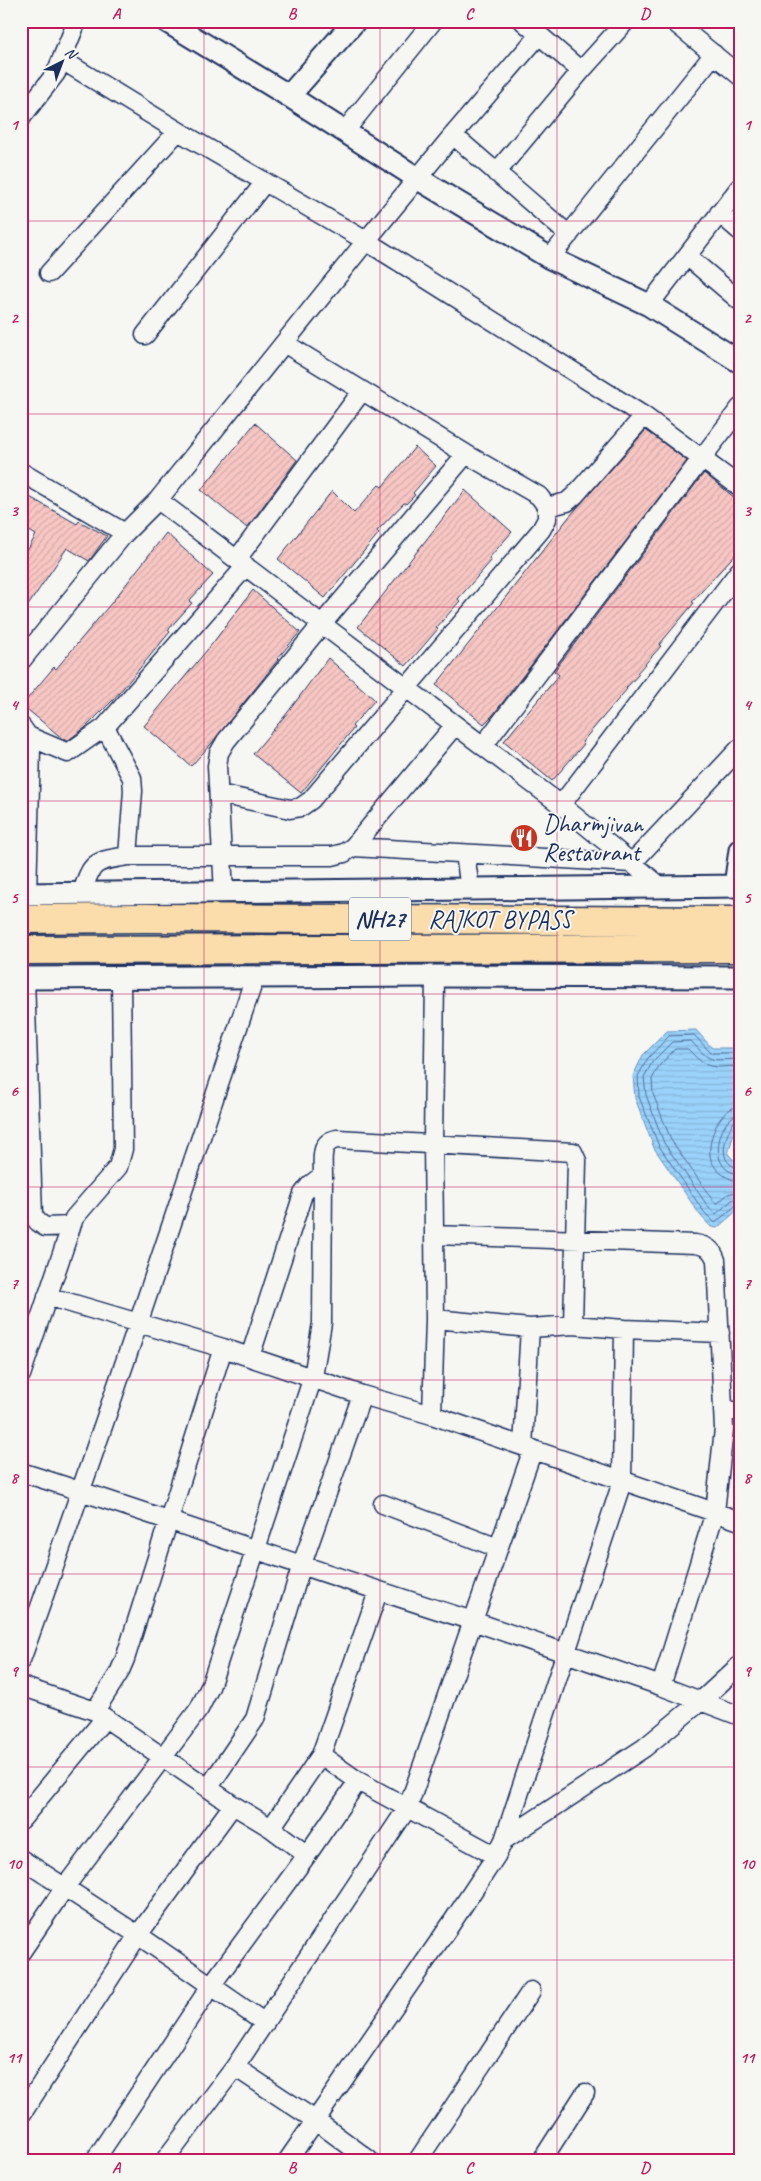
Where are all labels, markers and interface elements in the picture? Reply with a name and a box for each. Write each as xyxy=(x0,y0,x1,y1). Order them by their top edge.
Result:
text: A xyxy=(112,4,122,24)
text: B xyxy=(288,4,298,24)
text: C xyxy=(465,4,475,24)
text: D xyxy=(640,4,651,24)
north arrow xyxy=(38,38,88,88)
text: N xyxy=(61,43,81,63)
text: 1 xyxy=(10,115,19,135)
text: 1 xyxy=(743,115,752,135)
text: 2 xyxy=(10,308,19,328)
text: 2 xyxy=(743,308,752,328)
text: 3 xyxy=(10,501,19,521)
text: 3 xyxy=(743,501,752,521)
text: 4 xyxy=(10,695,19,715)
text: 4 xyxy=(743,695,752,715)
place label: Dharmjivan Restaurant xyxy=(543,808,645,869)
restaurant icon: Dharmjivan Restaurant xyxy=(509,823,539,853)
text: 5 xyxy=(11,888,20,908)
text: 5 xyxy=(744,888,753,908)
road number: NH27 xyxy=(349,898,411,941)
street label: RAJKOT BYPASS xyxy=(428,904,576,936)
text: 6 xyxy=(10,1081,19,1101)
text: 6 xyxy=(743,1081,752,1101)
text: 7 xyxy=(10,1274,19,1294)
text: 7 xyxy=(743,1274,752,1294)
text: 8 xyxy=(10,1468,19,1488)
text: 8 xyxy=(743,1468,752,1488)
text: 9 xyxy=(10,1661,19,1681)
text: 9 xyxy=(743,1661,752,1681)
text: 10 xyxy=(7,1854,23,1874)
text: 10 xyxy=(740,1854,756,1874)
text: 11 xyxy=(7,2048,23,2068)
text: 11 xyxy=(740,2048,756,2068)
text: A xyxy=(112,2158,122,2178)
text: B xyxy=(288,2158,298,2178)
text: C xyxy=(465,2158,475,2178)
text: D xyxy=(640,2158,651,2178)

